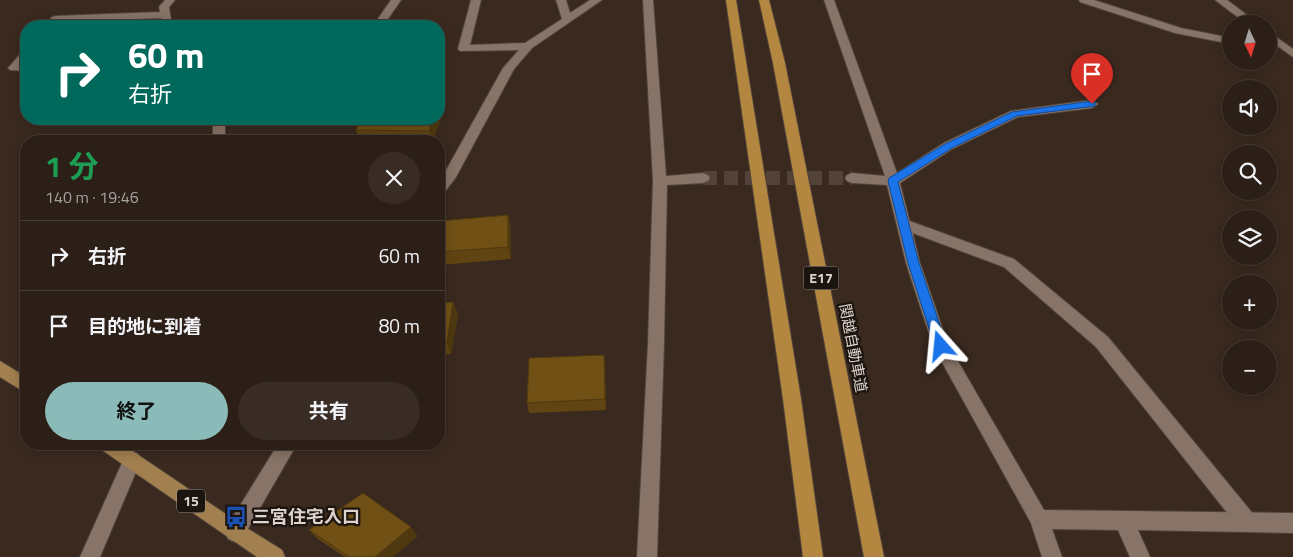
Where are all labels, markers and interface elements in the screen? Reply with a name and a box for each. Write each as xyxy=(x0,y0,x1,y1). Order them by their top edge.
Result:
north arrow xyxy=(1222,15,1278,70)
map controls xyxy=(1222,15,1277,395)
text: 60 m xyxy=(128,28,204,82)
icon: right xyxy=(45,40,110,105)
pin xyxy=(1071,53,1113,104)
icon: arrive xyxy=(1078,60,1106,88)
text: 右折 xyxy=(128,77,172,111)
button: sound xyxy=(1222,80,1277,135)
text: 1 分 xyxy=(45,143,98,189)
button: search xyxy=(1222,145,1277,200)
button: close xyxy=(368,152,420,204)
text: 140 m · 19:46 xyxy=(45,185,139,209)
button: layers xyxy=(1222,210,1277,265)
text: 右折 xyxy=(88,241,126,270)
text: 60 m xyxy=(379,241,420,270)
icon: right xyxy=(45,242,73,270)
road number: E17 xyxy=(804,266,838,290)
button: + xyxy=(1222,275,1277,330)
street label: 関越自動車道 xyxy=(834,302,873,394)
text: 目的地に到着 xyxy=(88,311,202,340)
text: 80 m xyxy=(379,311,420,340)
icon: arrive xyxy=(45,312,73,340)
position arrow xyxy=(914,319,966,371)
button: − xyxy=(1222,340,1277,395)
button: 終了 xyxy=(45,382,228,440)
button: 共有 xyxy=(238,382,420,440)
road number: 15 xyxy=(177,490,205,512)
place label: 三宮住宅入口 xyxy=(252,503,360,530)
bus stop icon: 三宮住宅入口 xyxy=(223,504,249,530)

